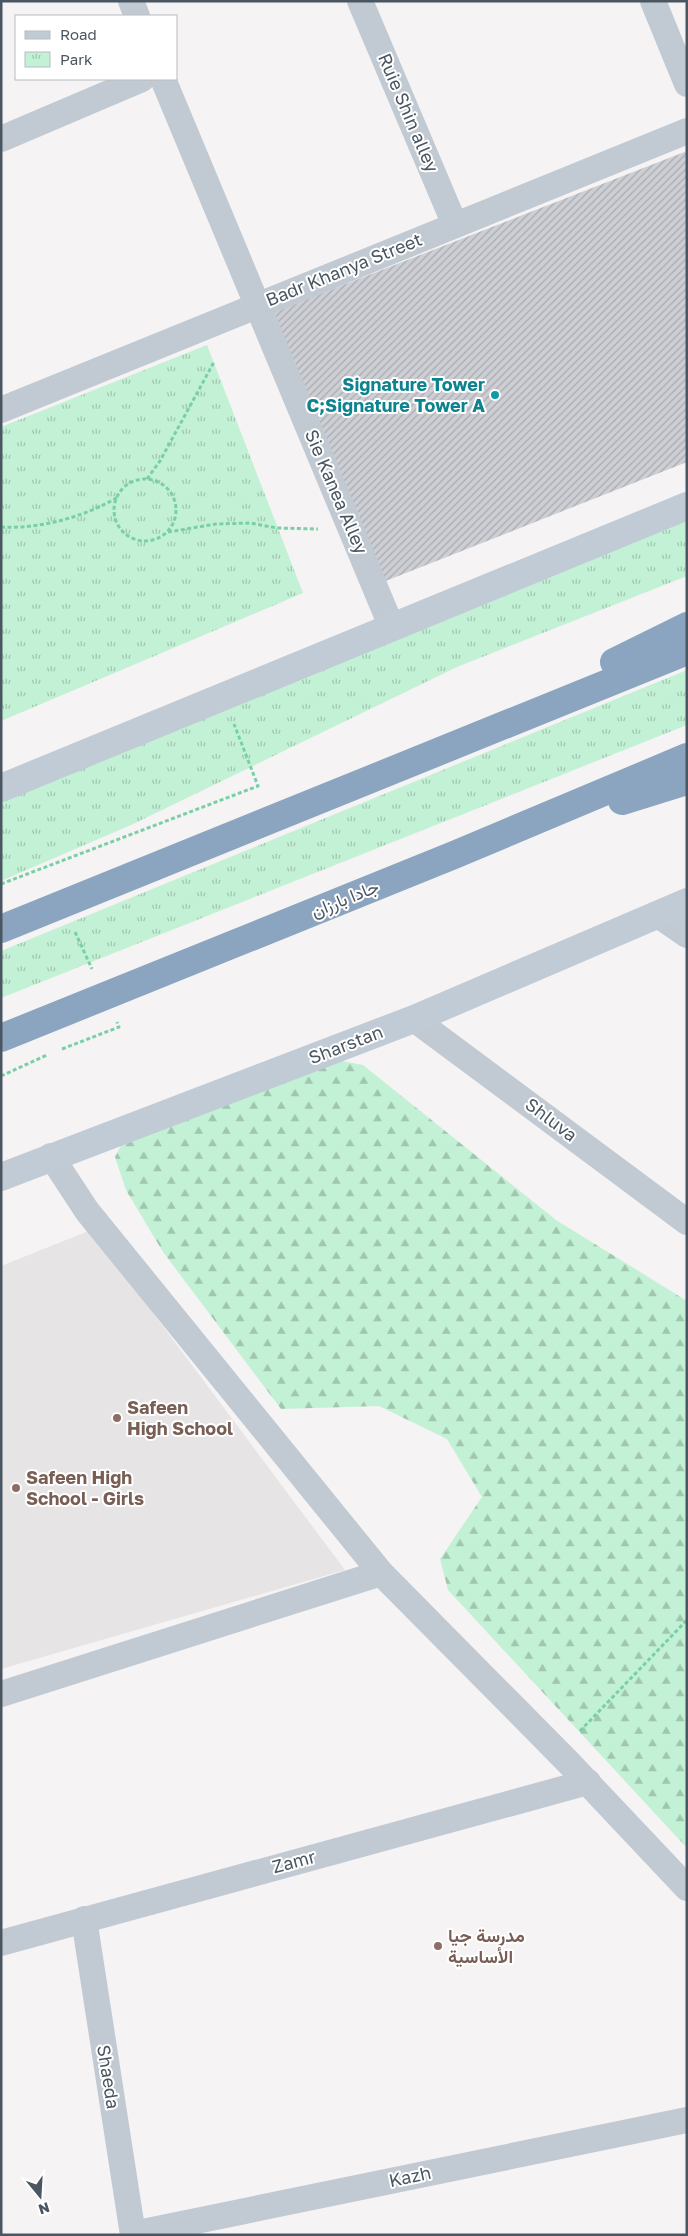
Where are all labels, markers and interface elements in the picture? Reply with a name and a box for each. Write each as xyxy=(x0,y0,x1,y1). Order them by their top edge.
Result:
legend xyxy=(15,15,178,80)
text: Road xyxy=(60,25,97,43)
text: Park xyxy=(60,50,93,68)
street label: Ruie Shin alley xyxy=(374,50,444,175)
street label: Badr Khanya Street xyxy=(262,228,425,310)
place label: Signature Tower C;Signature Tower A xyxy=(307,373,485,416)
marker: Signature Tower C;Signature Tower A xyxy=(489,389,501,401)
street label: Sie Kanea Alley xyxy=(301,426,373,557)
street label: جادا بارزان xyxy=(307,875,382,923)
street label: Sharstan xyxy=(305,1020,386,1068)
street label: Shluva xyxy=(521,1093,582,1146)
place label: Safeen High School xyxy=(127,1396,233,1439)
marker: Safeen High School xyxy=(111,1412,123,1424)
place label: Safeen High School - Girls xyxy=(26,1466,144,1509)
marker: Safeen High School - Girls xyxy=(10,1482,22,1494)
street label: Zamr xyxy=(270,1845,318,1877)
place label: مدرسة جيا الأساسية xyxy=(448,1924,525,1968)
marker: مدرسة جيا الأساسية xyxy=(432,1940,444,1952)
street label: Shaeda xyxy=(93,2043,125,2110)
street label: Kazh xyxy=(387,2161,433,2191)
north arrow xyxy=(15,2171,65,2221)
text: N xyxy=(36,2199,52,2219)

